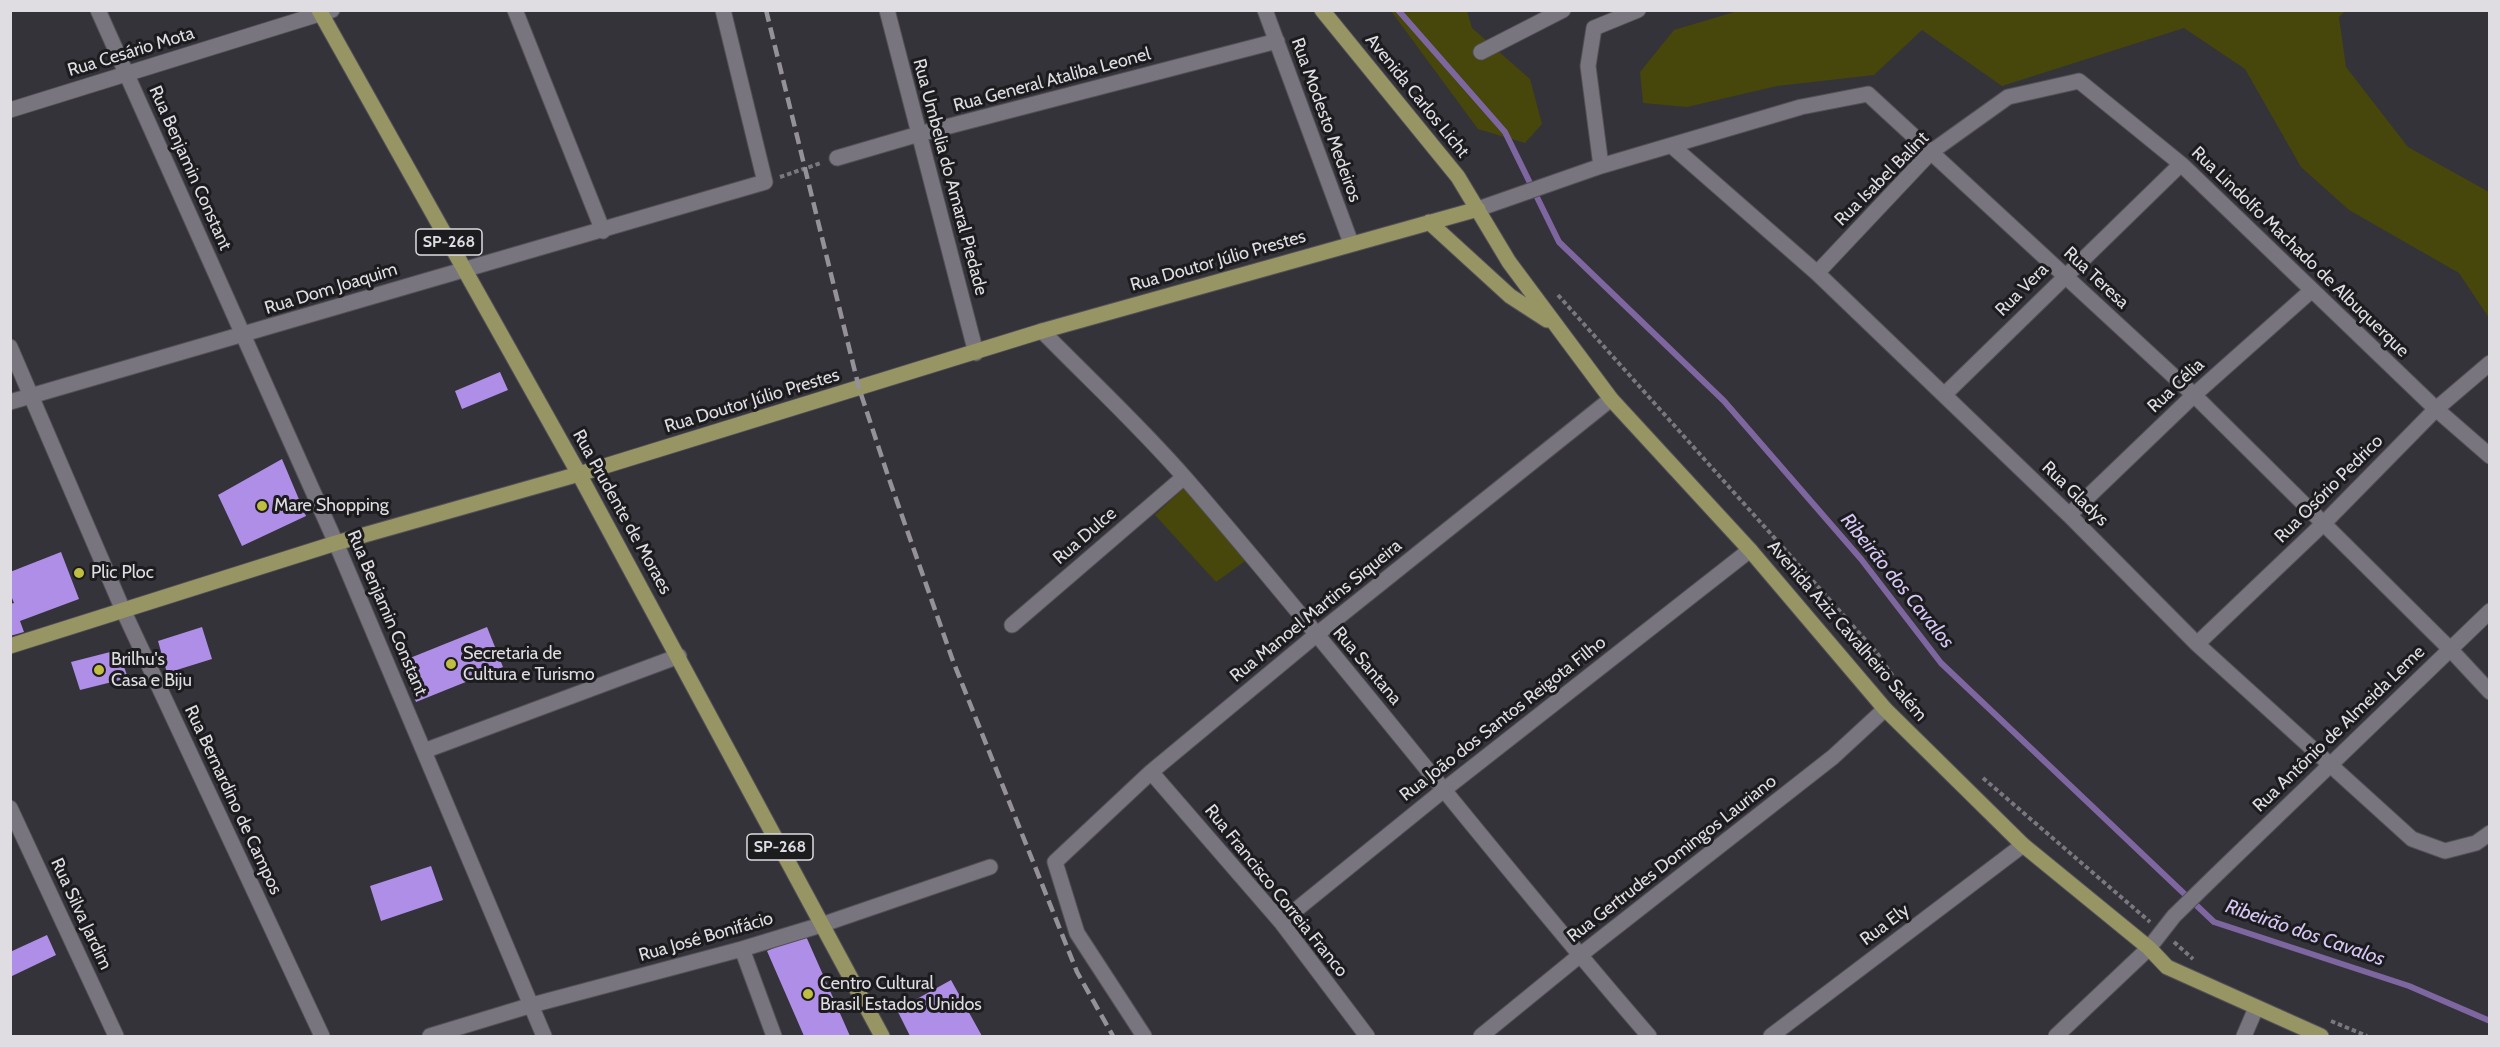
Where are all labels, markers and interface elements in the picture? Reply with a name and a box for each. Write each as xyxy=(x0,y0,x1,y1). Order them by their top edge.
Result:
street label: Rua Cesário Mota xyxy=(65,22,197,82)
street label: Avenida Carlos Licht xyxy=(1361,30,1473,162)
street label: Rua Modesto Medeiros xyxy=(1286,35,1366,205)
street label: Rua General Ataliba Leonel xyxy=(951,43,1153,117)
street label: Rua Umbelia do Amaral Piedade xyxy=(908,56,992,298)
street label: Rua Benjamin Constant xyxy=(144,82,236,254)
street label: Rua Isabel Balint xyxy=(1830,127,1934,231)
street label: Rua Lindolfo Machado de Albuquerque xyxy=(2187,142,2413,362)
street label: Rua Doutor Júlio Prestes xyxy=(1128,226,1308,296)
road number: SP-268 xyxy=(416,229,482,255)
street label: Rua Teresa xyxy=(2059,243,2133,313)
street label: Rua Dom Joaquim xyxy=(262,259,400,319)
street label: Rua Vera xyxy=(1991,259,2053,321)
street label: Rua Célia xyxy=(2143,354,2209,418)
street label: Rua Doutor Júlio Prestes xyxy=(662,364,842,438)
street label: Rua Prudente de Moraes xyxy=(568,426,676,598)
street label: Rua Osório Pedrico xyxy=(2270,430,2388,548)
street label: Rua Gladys xyxy=(2037,457,2113,531)
place label: Mare Shopping xyxy=(274,495,389,517)
marker: Mare Shopping xyxy=(255,499,269,513)
street label: Rua Dulce xyxy=(1049,503,1121,569)
water label: Ribeirão dos Cavalos xyxy=(1835,509,1959,653)
street label: Rua Benjamin Constant xyxy=(342,527,432,699)
street label: Rua Manoel Martins Siqueira xyxy=(1226,535,1406,687)
street label: Avenida Aziz Cavalheiro Salém xyxy=(1763,536,1931,726)
place label: Plic Ploc xyxy=(91,562,154,584)
marker: Plic Ploc xyxy=(72,566,86,580)
street label: Rua Santana xyxy=(1328,623,1406,709)
street label: Rua João dos Santos Reigota Filho xyxy=(1396,632,1610,806)
street label: Rua Antônio de Almeida Leme xyxy=(2249,641,2429,817)
place label: Secretaria de Cultura e Turismo xyxy=(463,643,595,686)
place label: Brilhu's Casa e Biju xyxy=(111,649,192,692)
marker: Secretaria de Cultura e Turismo xyxy=(444,657,458,671)
marker: Brilhu's Casa e Biju xyxy=(92,663,106,677)
street label: Rua Bernardino de Campos xyxy=(180,702,286,898)
street label: Rua Gertrudes Domingos Lauriano xyxy=(1563,771,1781,947)
street label: Rua Francisco Correia Franco xyxy=(1200,800,1352,982)
road number: SP-268 xyxy=(747,834,813,860)
street label: Rua Silva Jardim xyxy=(46,855,116,973)
water label: Ribeirão dos Cavalos xyxy=(2222,894,2388,972)
street label: Rua Ely xyxy=(1856,900,1914,950)
street label: Rua José Bonifácio xyxy=(636,908,776,966)
place label: Centro Cultural Brasil Estados Unidos xyxy=(820,973,982,1016)
marker: Centro Cultural Brasil Estados Unidos xyxy=(801,987,815,1001)

